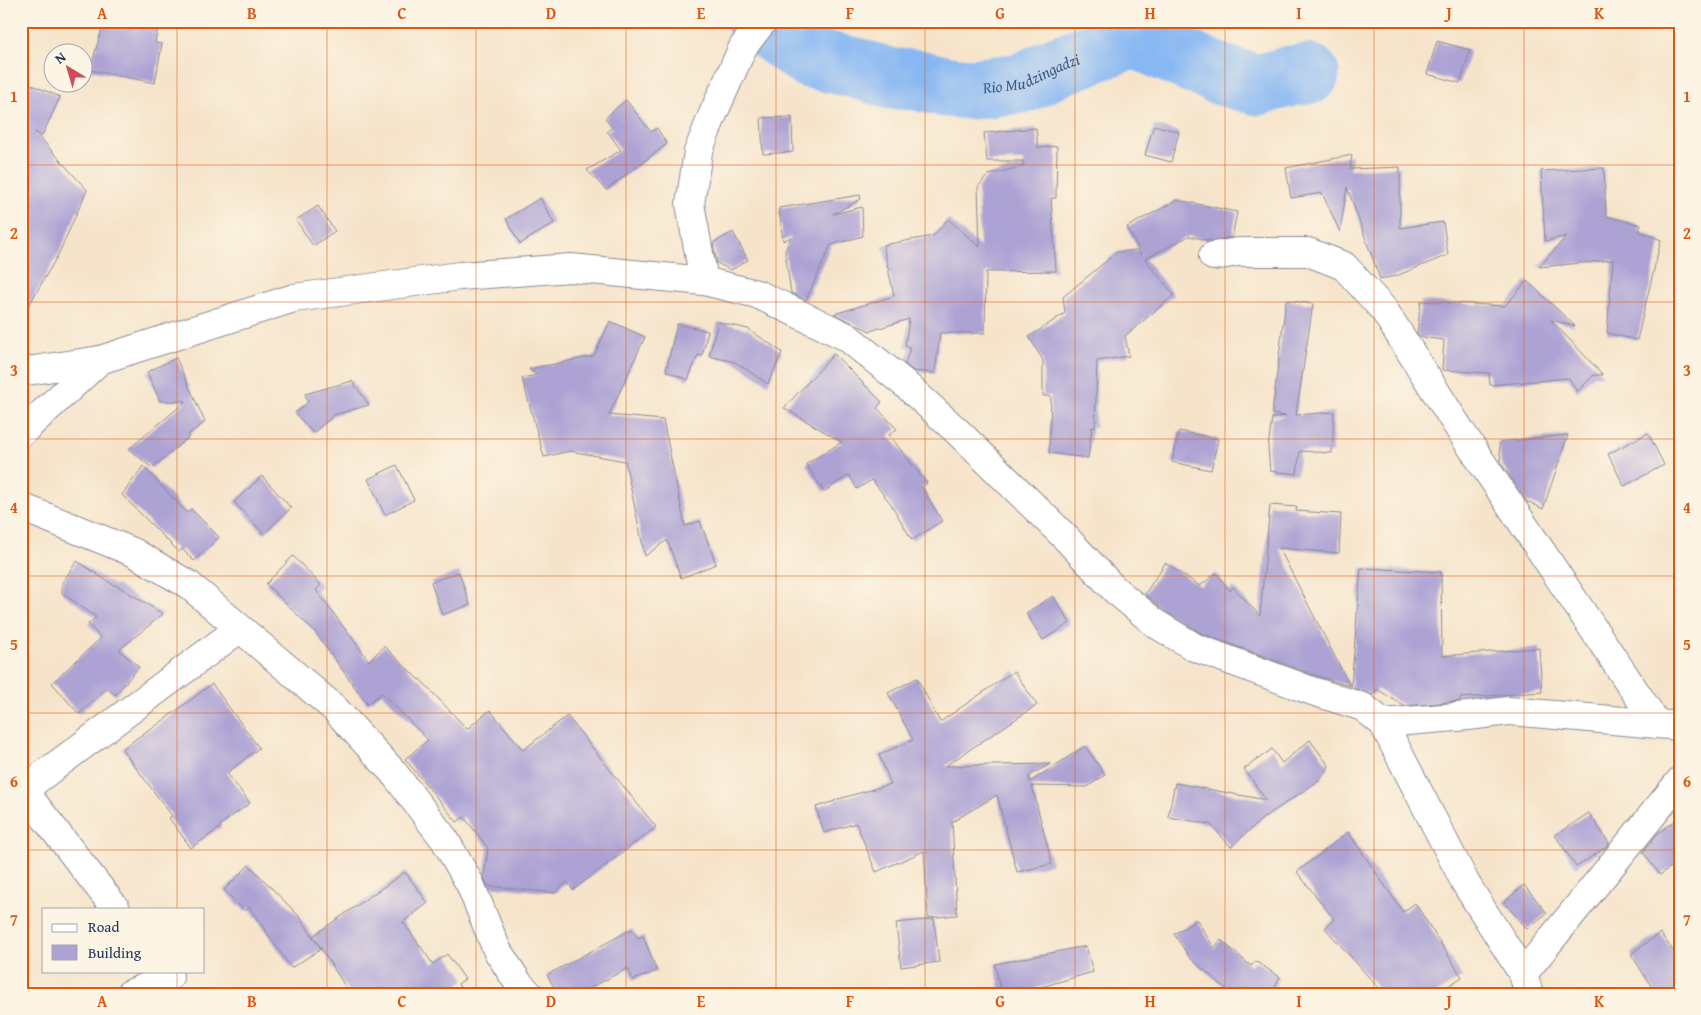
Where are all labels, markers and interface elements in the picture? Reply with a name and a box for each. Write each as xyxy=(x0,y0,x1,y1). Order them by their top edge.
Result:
text: A xyxy=(97,1,108,25)
text: B xyxy=(247,1,257,25)
text: C xyxy=(397,1,407,25)
text: D xyxy=(546,1,556,25)
text: E xyxy=(697,1,706,25)
text: F xyxy=(846,1,854,25)
text: G xyxy=(995,1,1005,25)
text: H xyxy=(1144,1,1156,25)
text: I xyxy=(1296,1,1302,25)
text: J xyxy=(1443,1,1452,25)
text: K xyxy=(1594,1,1605,25)
north arrow xyxy=(42,42,92,92)
text: N xyxy=(50,47,70,69)
water label: Rio Mudzingadzi xyxy=(980,47,1083,100)
text: 1 xyxy=(10,84,18,108)
text: 1 xyxy=(1683,84,1691,108)
text: 2 xyxy=(10,221,18,245)
text: 2 xyxy=(1683,221,1691,245)
text: 3 xyxy=(10,358,18,382)
text: 3 xyxy=(1683,358,1691,382)
text: 4 xyxy=(10,495,18,519)
text: 4 xyxy=(1683,495,1691,519)
text: 5 xyxy=(10,632,18,656)
text: 5 xyxy=(1683,632,1691,656)
text: 6 xyxy=(10,769,18,793)
text: 6 xyxy=(1683,769,1691,793)
text: 7 xyxy=(10,907,18,931)
text: 7 xyxy=(1683,907,1691,931)
legend xyxy=(42,908,205,972)
text: Road xyxy=(88,916,119,937)
text: Building xyxy=(88,942,142,963)
text: A xyxy=(97,989,108,1013)
text: B xyxy=(247,989,257,1013)
text: C xyxy=(397,989,407,1013)
text: D xyxy=(546,989,556,1013)
text: E xyxy=(697,989,706,1013)
text: F xyxy=(846,989,854,1013)
text: G xyxy=(995,989,1005,1013)
text: H xyxy=(1144,989,1156,1013)
text: I xyxy=(1296,989,1302,1013)
text: J xyxy=(1443,989,1452,1013)
text: K xyxy=(1594,989,1605,1013)

